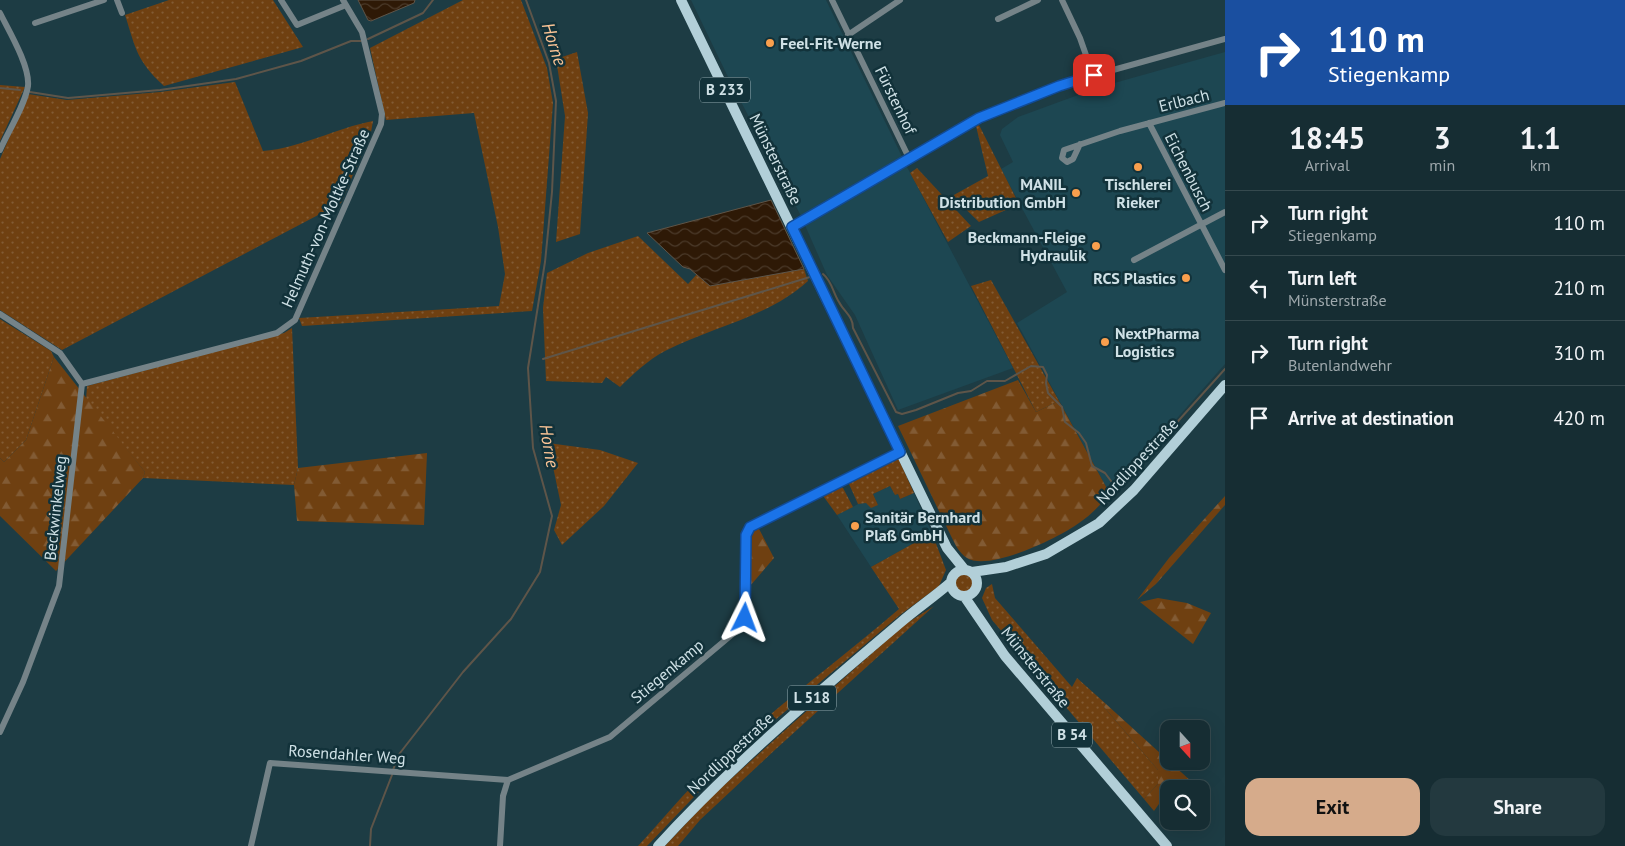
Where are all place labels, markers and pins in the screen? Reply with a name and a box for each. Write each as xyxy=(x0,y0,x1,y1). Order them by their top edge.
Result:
place label: Feel-Fit-Werne xyxy=(780,33,882,53)
marker: Feel-Fit-Werne xyxy=(764,37,776,49)
pin xyxy=(1073,54,1115,96)
marker: Tischlerei Rieker xyxy=(1132,161,1144,173)
place label: MANIL Distribution GmbH xyxy=(939,174,1067,212)
place label: Tischlerei Rieker xyxy=(1105,174,1171,212)
marker: MANIL Distribution GmbH xyxy=(1070,187,1082,199)
place label: Beckmann-Fleige Hydraulik xyxy=(968,227,1086,265)
marker: Beckmann-Fleige Hydraulik xyxy=(1090,240,1102,252)
place label: RCS Plastics xyxy=(1093,268,1176,288)
marker: RCS Plastics xyxy=(1180,272,1192,284)
place label: NextPharma Logistics xyxy=(1115,323,1200,361)
marker: NextPharma Logistics xyxy=(1099,336,1111,348)
place label: Sanitär Bernhard Plaß GmbH xyxy=(865,507,980,545)
marker: Sanitär Bernhard Plaß GmbH xyxy=(849,520,861,532)

